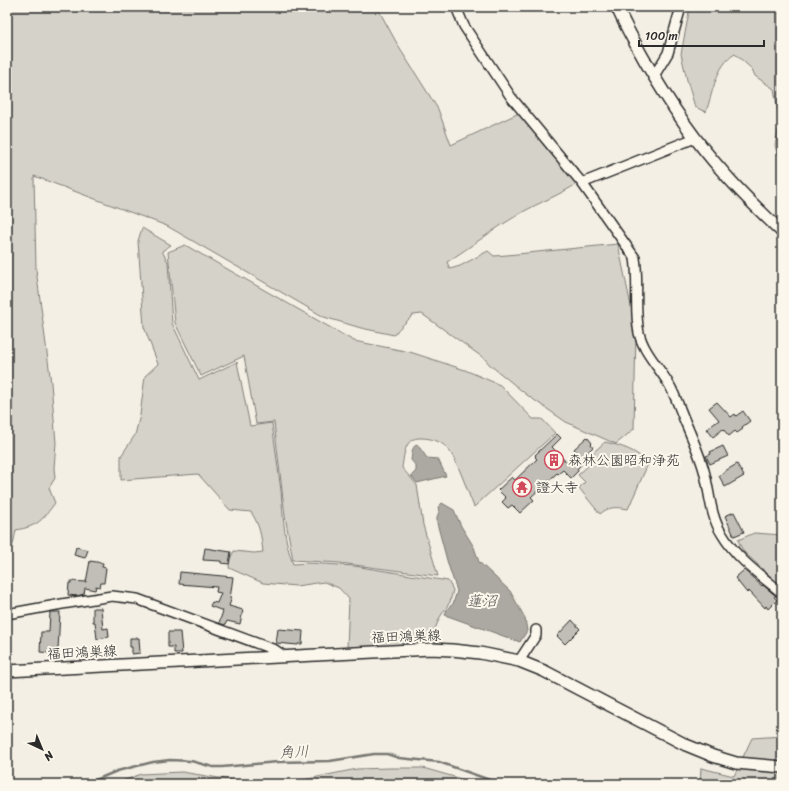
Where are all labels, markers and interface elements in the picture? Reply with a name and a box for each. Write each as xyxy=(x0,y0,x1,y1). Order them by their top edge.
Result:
scale bar xyxy=(639,22,764,48)
text: 100 m xyxy=(645,25,678,47)
place label: 森林公園昭和浄苑 xyxy=(568,448,680,473)
building icon: 森林公園昭和浄苑 xyxy=(543,449,565,471)
place label: 證大寺 xyxy=(536,475,578,500)
temple icon: 證大寺 xyxy=(511,476,533,498)
water label: 蓮沼 xyxy=(467,588,499,614)
street label: 福田鴻巣線 xyxy=(371,623,441,650)
street label: 福田鴻巣線 xyxy=(46,638,118,667)
north arrow xyxy=(22,729,62,769)
water label: 角川 xyxy=(278,738,310,766)
text: N xyxy=(39,746,59,766)

